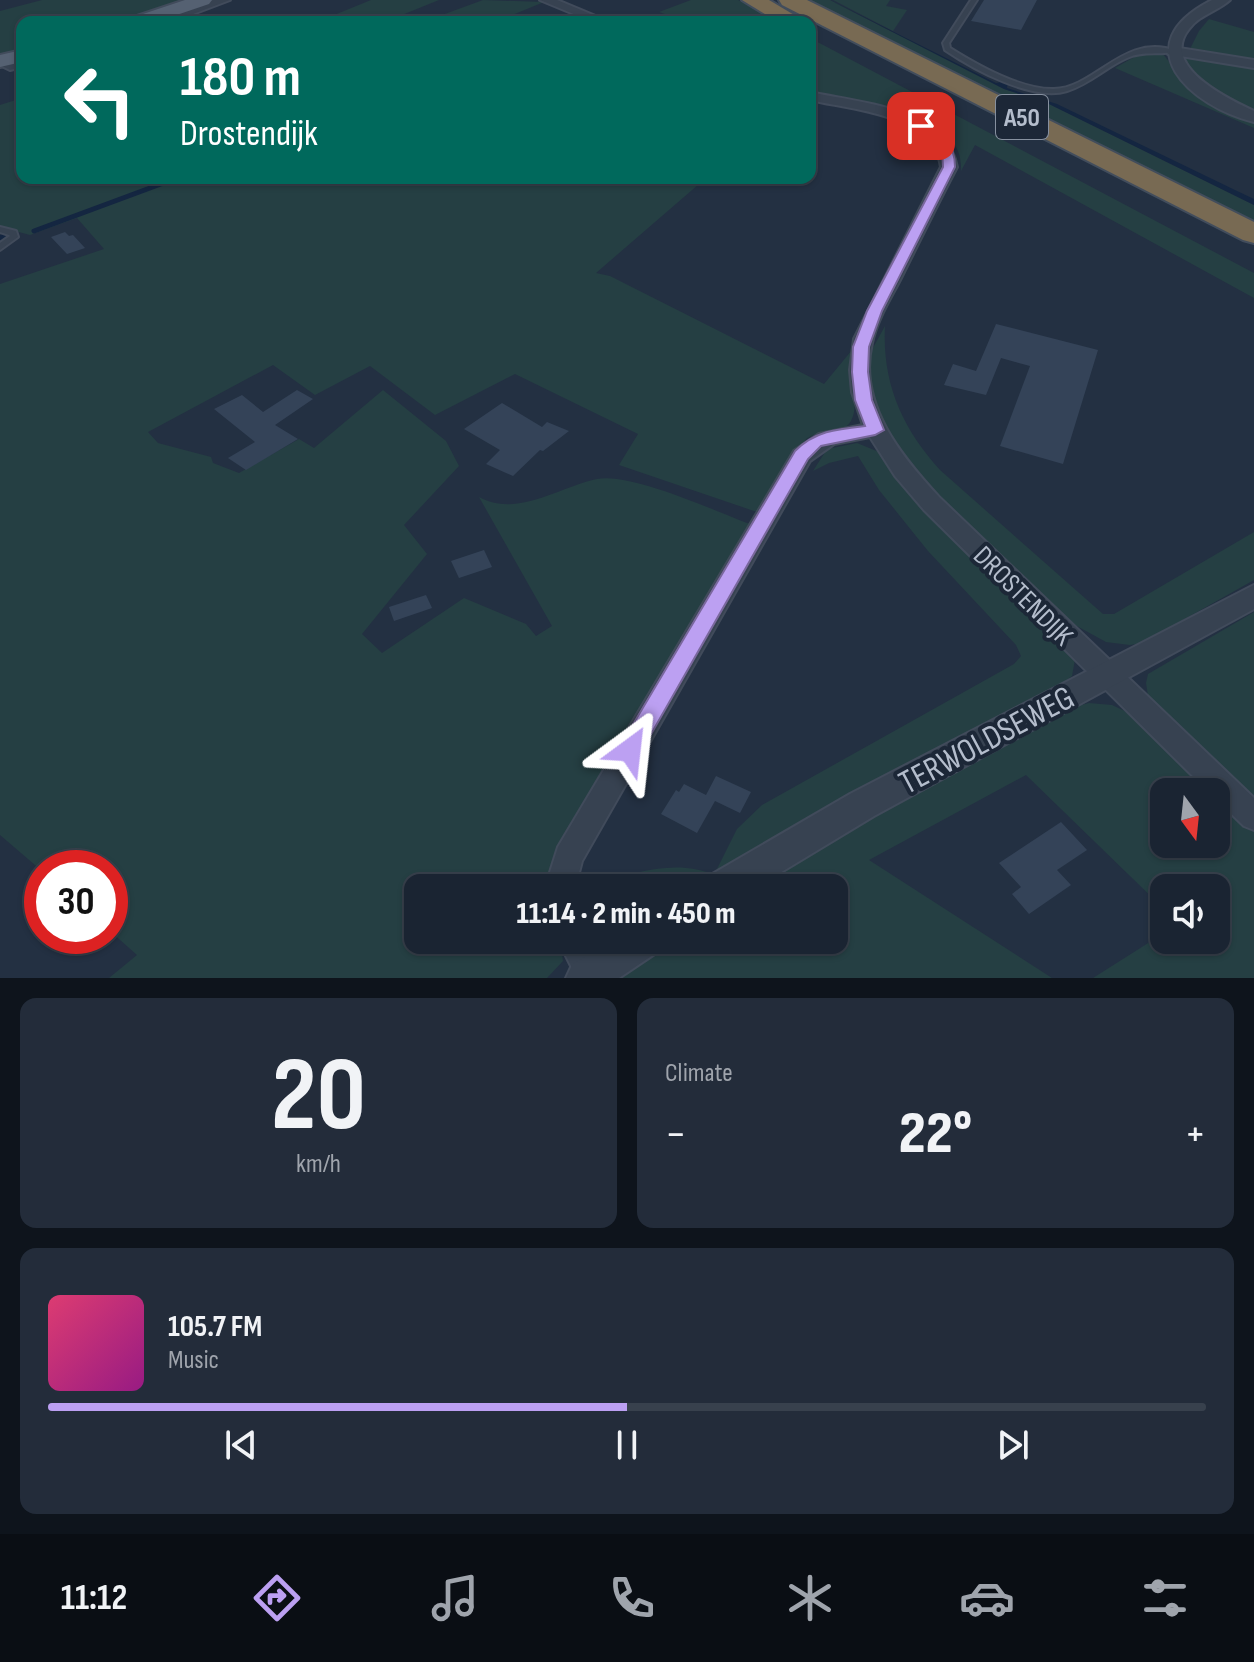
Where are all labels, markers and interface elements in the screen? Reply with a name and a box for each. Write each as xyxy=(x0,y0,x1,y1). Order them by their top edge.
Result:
text: 180 m xyxy=(180,45,301,112)
icon: left xyxy=(48,48,152,152)
pin xyxy=(887,92,955,160)
road number: A50 xyxy=(996,95,1048,139)
icon: arrive xyxy=(899,104,943,148)
text: Drostendijk xyxy=(180,113,318,156)
street label: DROSTENDIJK xyxy=(966,539,1080,653)
street label: TERWOLDSEWEG xyxy=(892,677,1081,804)
position arrow xyxy=(588,708,672,792)
north arrow xyxy=(1150,778,1230,858)
map controls xyxy=(1150,778,1230,954)
speed limit sign: 30 xyxy=(24,850,128,954)
button: sound xyxy=(1150,874,1230,954)
text: 11:14 · 2 min · 450 m xyxy=(517,896,735,932)
text: 20 xyxy=(271,1034,366,1159)
text: Climate xyxy=(665,1058,733,1089)
text: 22° xyxy=(899,1098,972,1170)
text: − xyxy=(665,1108,687,1161)
text: + xyxy=(1184,1108,1206,1161)
text: km/h xyxy=(296,1149,341,1180)
text: 105.7 FM xyxy=(168,1309,262,1345)
text: Music xyxy=(168,1345,219,1376)
icon: previous xyxy=(219,1423,263,1467)
icon: pause xyxy=(605,1423,649,1467)
icon: next xyxy=(991,1423,1035,1467)
icon: directions xyxy=(249,1570,305,1626)
icon: music xyxy=(427,1570,483,1626)
icon: phone xyxy=(604,1570,660,1626)
icon: climate xyxy=(782,1570,838,1626)
icon: car xyxy=(959,1570,1015,1626)
icon: filters xyxy=(1137,1570,1193,1626)
text: 11:12 xyxy=(61,1577,127,1620)

